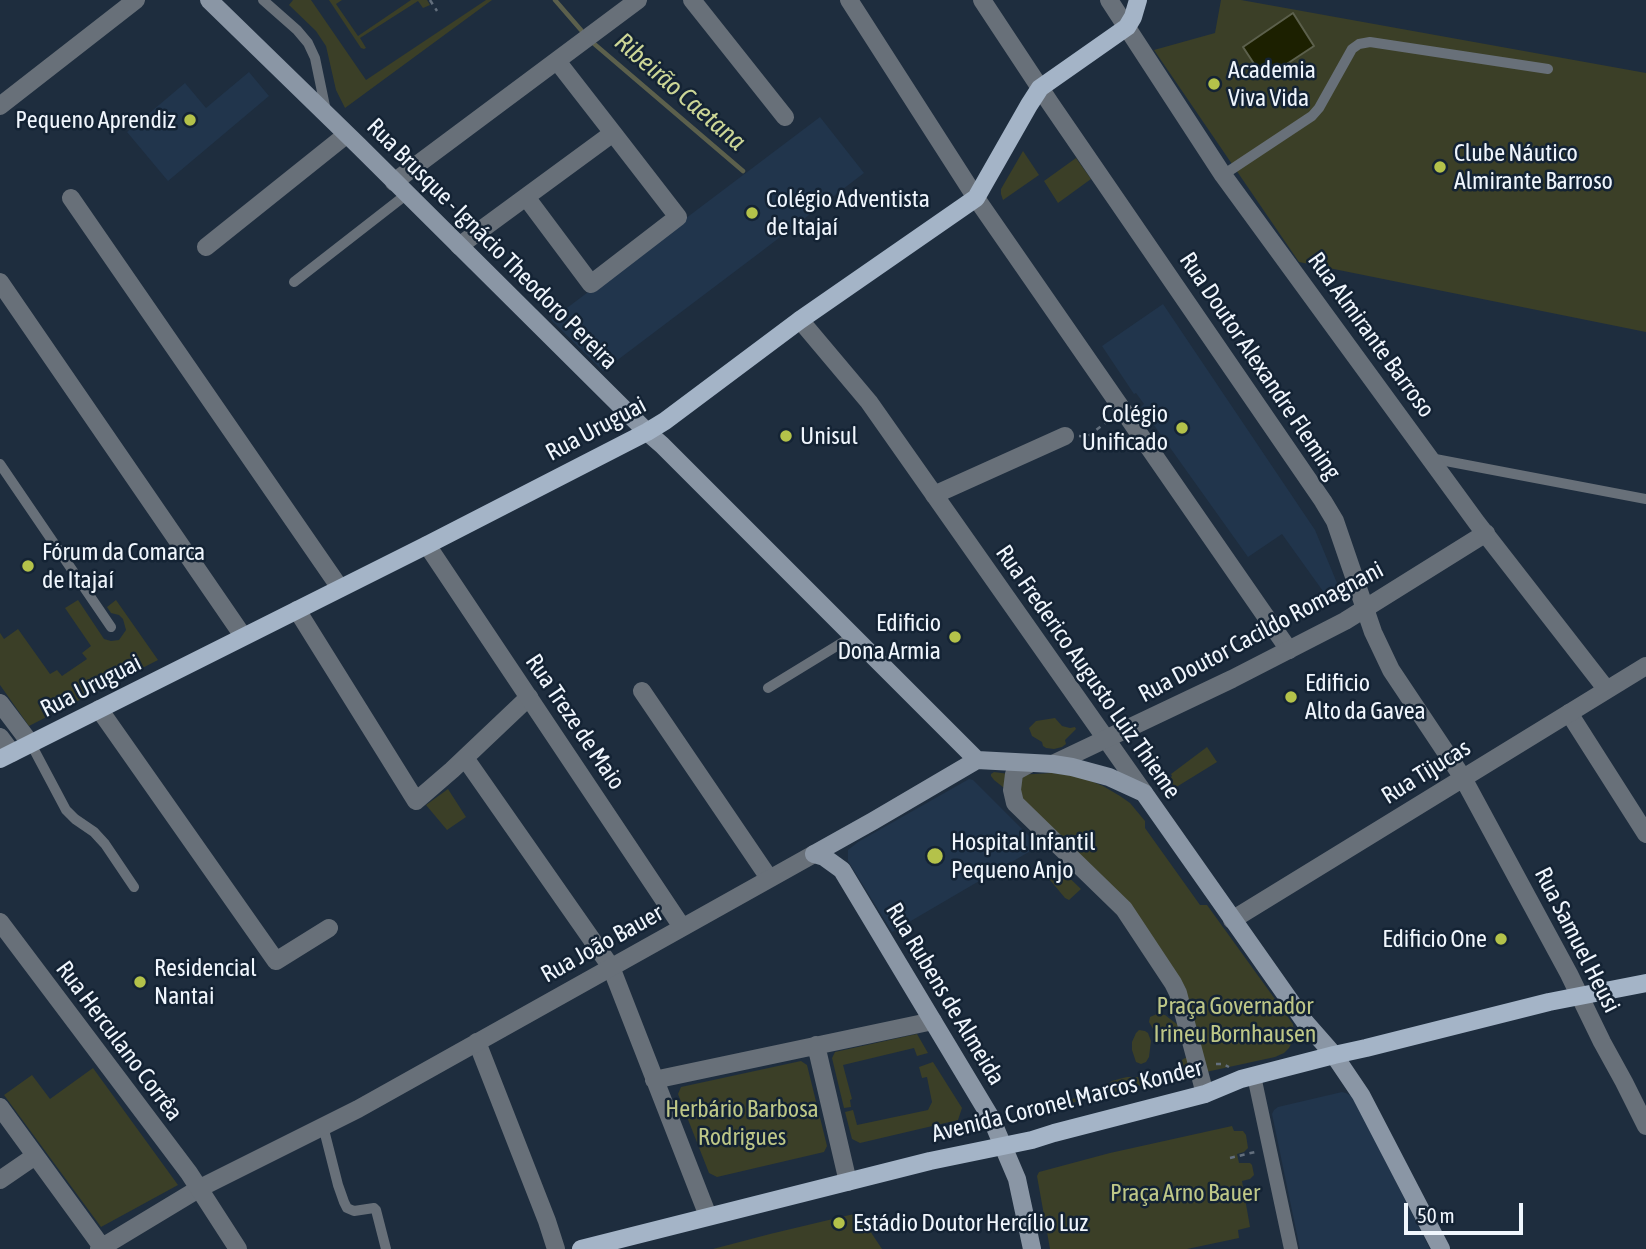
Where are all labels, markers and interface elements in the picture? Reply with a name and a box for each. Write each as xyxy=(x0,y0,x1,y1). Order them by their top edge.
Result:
water label: Ribeirão Caetana xyxy=(608,27,752,157)
place label: Academia Viva Vida xyxy=(1228,56,1316,112)
marker: Academia Viva Vida xyxy=(1206,76,1222,92)
place label: Pequeno Aprendiz xyxy=(15,106,176,134)
marker: Pequeno Aprendiz xyxy=(182,112,198,128)
street label: Rua Brusque - Ignácio Theodoro Pereira xyxy=(361,113,623,375)
place label: Clube Náutico Almirante Barroso xyxy=(1454,139,1613,195)
marker: Clube Náutico Almirante Barroso xyxy=(1432,159,1448,175)
place label: Colégio Adventista de Itajaí xyxy=(766,185,930,241)
marker: Colégio Adventista de Itajaí xyxy=(744,205,760,221)
street label: Rua Doutor Alexandre Fleming xyxy=(1173,247,1347,485)
street label: Rua Almirante Barroso xyxy=(1301,247,1441,423)
street label: Rua Uruguai xyxy=(541,391,651,467)
place label: Colégio Unificado xyxy=(1082,400,1168,456)
marker: Colégio Unificado xyxy=(1174,420,1190,436)
place label: Unisul xyxy=(800,422,858,450)
marker: Unisul xyxy=(778,428,794,444)
place label: Fórum da Comarca de Itajaí xyxy=(42,538,205,594)
street label: Rua Frederico Augusto Luiz Thieme xyxy=(989,540,1187,804)
street label: Rua Doutor Cacildo Romagnani xyxy=(1134,555,1388,709)
marker: Fórum da Comarca de Itajaí xyxy=(20,558,36,574)
place label: Edificio Dona Armia xyxy=(837,609,941,665)
marker: Edificio Dona Armia xyxy=(947,629,963,645)
street label: Rua Uruguai xyxy=(36,648,146,724)
street label: Rua Treze de Maio xyxy=(519,649,631,795)
place label: Edificio Alto da Gavea xyxy=(1305,669,1426,725)
marker: Edificio Alto da Gavea xyxy=(1283,689,1299,705)
street label: Rua Tijucas xyxy=(1376,733,1476,811)
place label: Hospital Infantil Pequeno Anjo xyxy=(951,828,1095,884)
marker: Hospital Infantil Pequeno Anjo xyxy=(925,846,945,866)
street label: Rua Samuel Heusi xyxy=(1528,863,1626,1017)
street label: Rua Rubens de Almeida xyxy=(879,898,1011,1090)
street label: Rua João Bauer xyxy=(536,899,668,989)
place label: Edificio One xyxy=(1382,925,1487,953)
marker: Edificio One xyxy=(1493,931,1509,947)
place label: Residencial Nantai xyxy=(154,954,257,1010)
street label: Rua Herculano Corrêa xyxy=(50,955,188,1127)
marker: Residencial Nantai xyxy=(132,974,148,990)
park label: Praça Governador Irineu Bornhausen xyxy=(1154,992,1316,1048)
street label: Avenida Coronel Marcos Konder xyxy=(929,1053,1205,1149)
park label: Herbário Barbosa Rodrigues xyxy=(665,1095,819,1151)
park label: Praça Arno Bauer xyxy=(1110,1179,1260,1207)
scale bar xyxy=(1408,1190,1527,1234)
text: 50 m xyxy=(1417,1203,1455,1227)
place label: Estádio Doutor Hercílio Luz xyxy=(853,1209,1088,1237)
marker: Estádio Doutor Hercílio Luz xyxy=(831,1215,847,1231)

